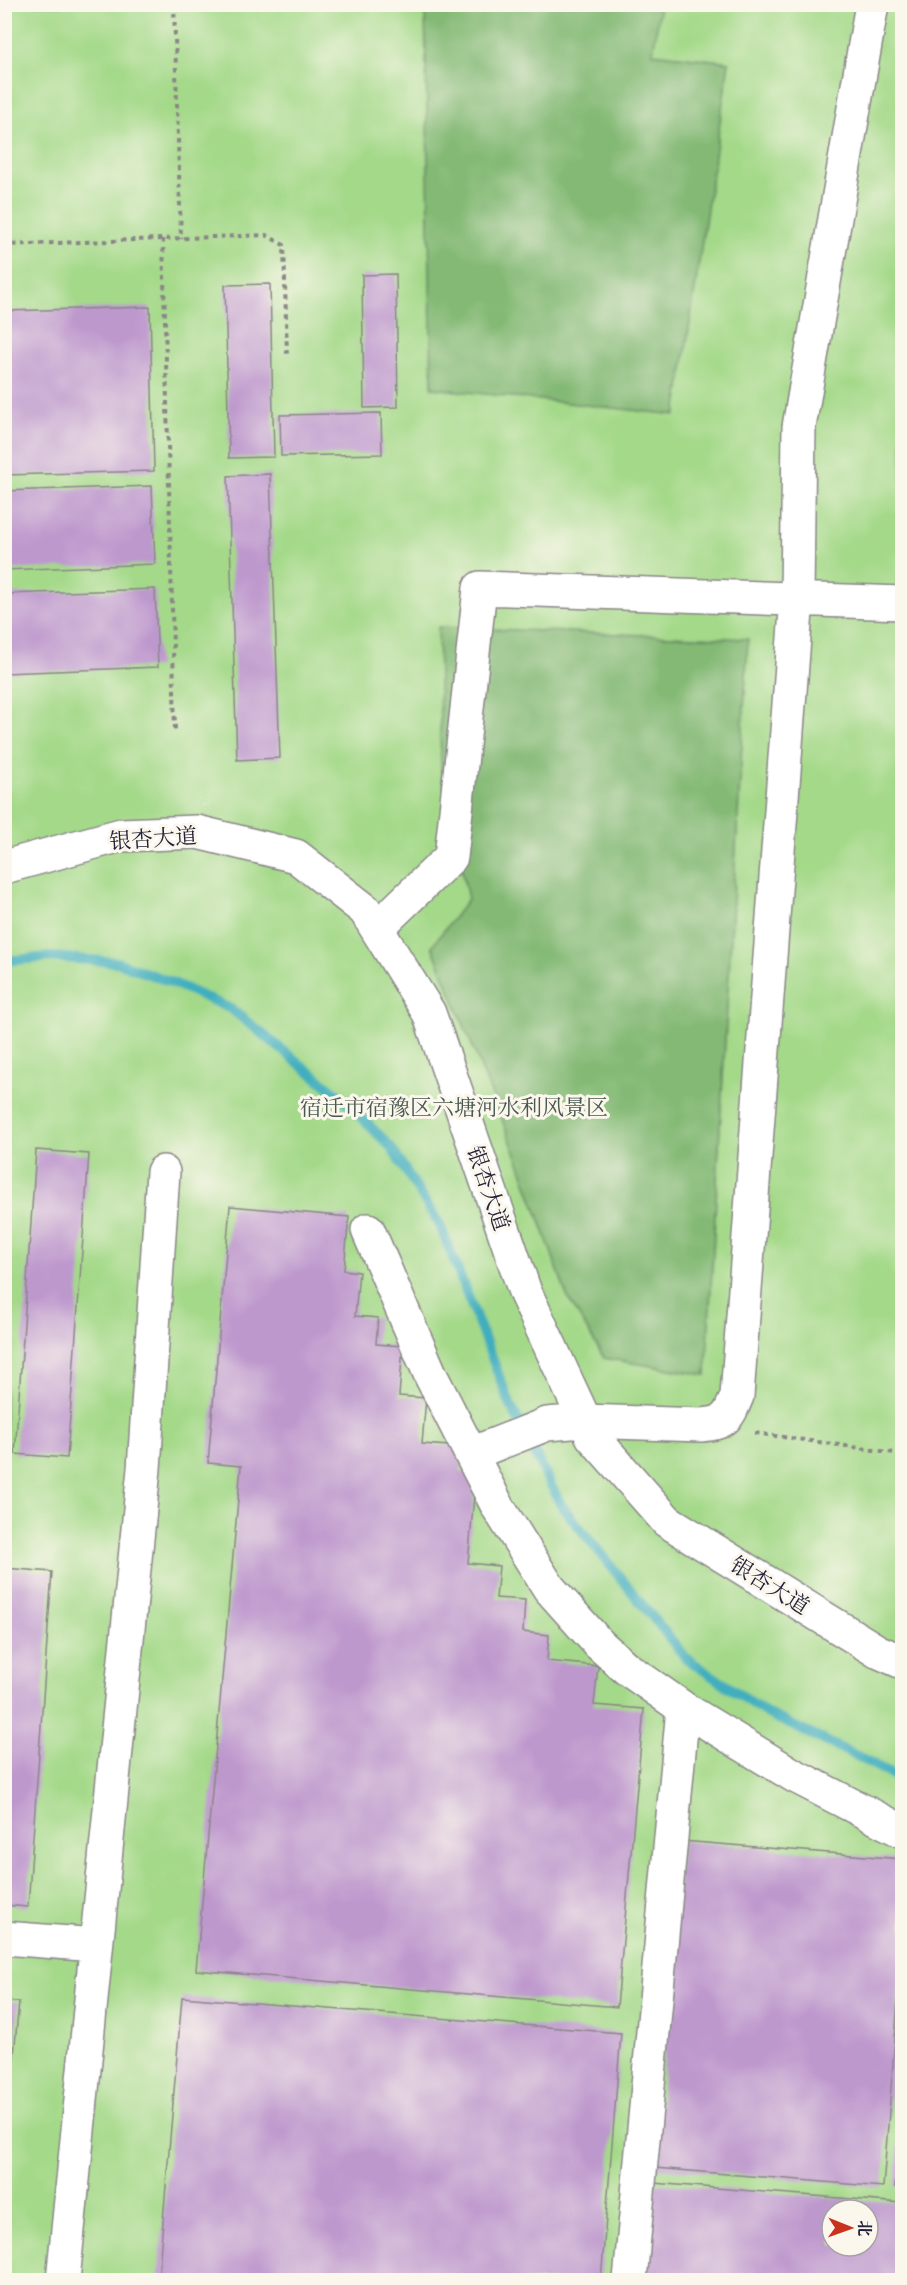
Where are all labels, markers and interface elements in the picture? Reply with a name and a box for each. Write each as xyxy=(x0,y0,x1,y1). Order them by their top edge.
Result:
street label: 银杏大道 xyxy=(108,823,198,855)
park label: 宿迁市宿豫区六塘河水利风景区 xyxy=(300,1095,608,1121)
street label: 银杏大道 xyxy=(461,1142,515,1234)
street label: 银杏大道 xyxy=(725,1552,814,1620)
north arrow xyxy=(820,2198,880,2258)
text: 北 xyxy=(855,2220,874,2236)

